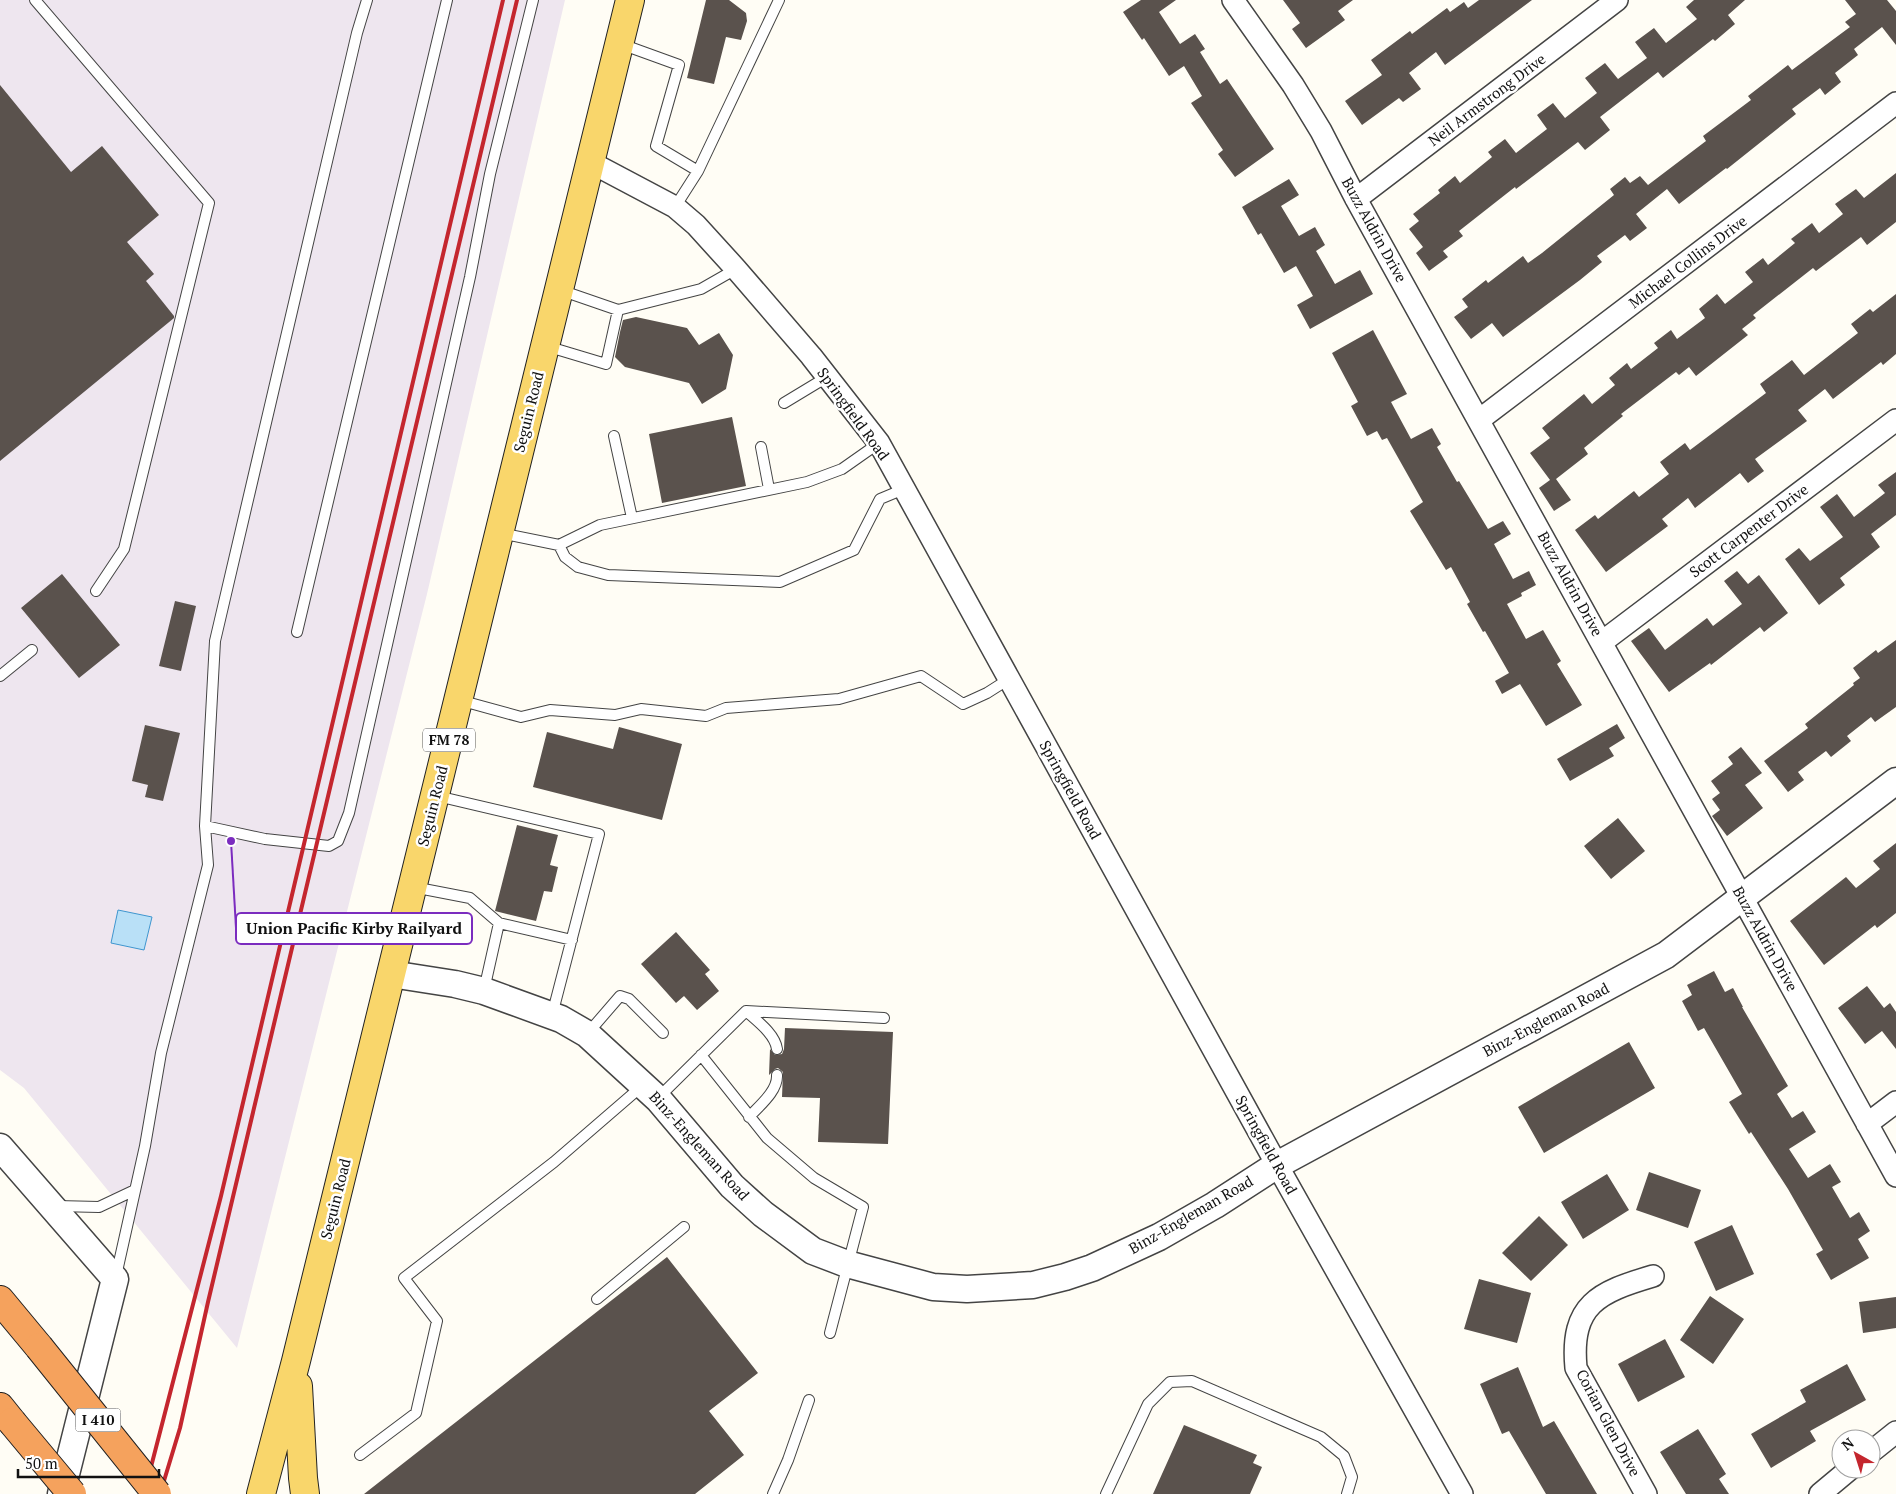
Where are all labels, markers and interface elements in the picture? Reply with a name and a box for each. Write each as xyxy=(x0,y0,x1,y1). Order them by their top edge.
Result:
street label: Neil Armstrong Drive xyxy=(1424,48,1549,150)
street label: Buzz Aldrin Drive xyxy=(1338,173,1412,286)
street label: Michael Collins Drive xyxy=(1624,210,1750,312)
street label: Springfield Road xyxy=(813,363,894,464)
street label: Seguin Road xyxy=(508,369,548,454)
street label: Scott Carpenter Drive xyxy=(1685,479,1812,581)
street label: Buzz Aldrin Drive xyxy=(1534,527,1608,640)
road number: FM 78 xyxy=(423,728,475,752)
street label: Springfield Road xyxy=(1035,737,1106,843)
street label: Seguin Road xyxy=(412,763,452,848)
street label: Buzz Aldrin Drive xyxy=(1729,882,1803,995)
callout: Union Pacific Kirby Railyard xyxy=(236,913,472,944)
text: Union Pacific Kirby Railyard xyxy=(246,917,462,939)
street label: Binz-Engleman Road xyxy=(1479,977,1612,1061)
street label: Binz-Engleman Road xyxy=(645,1087,754,1204)
street label: Springfield Road xyxy=(1231,1092,1302,1198)
street label: Seguin Road xyxy=(315,1156,355,1241)
street label: Binz-Engleman Road xyxy=(1125,1170,1256,1258)
street label: Corian Glen Drive xyxy=(1572,1365,1646,1480)
road number: I 410 xyxy=(76,1408,120,1432)
north arrow xyxy=(1831,1429,1881,1479)
text: N xyxy=(1837,1433,1858,1454)
scale bar xyxy=(18,1446,159,1478)
text: 50 m xyxy=(25,1453,58,1473)

